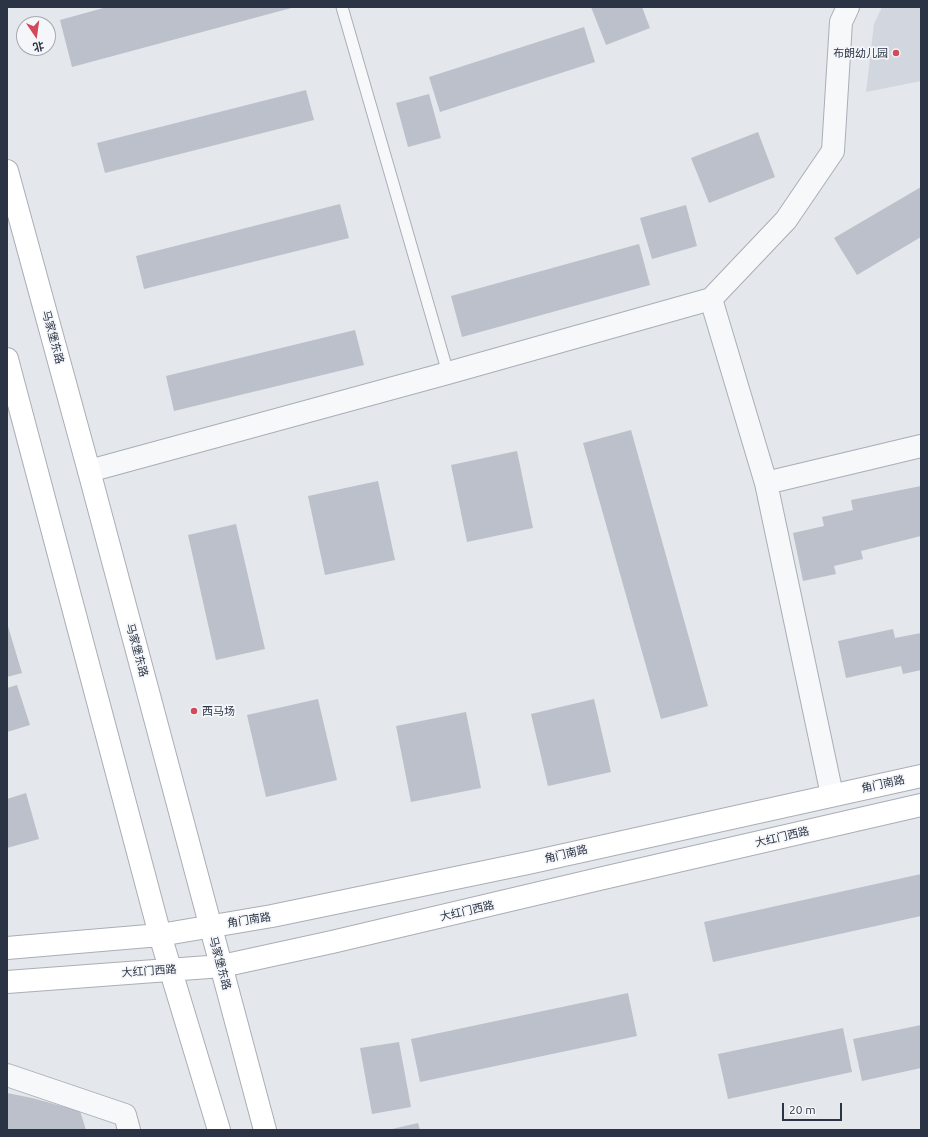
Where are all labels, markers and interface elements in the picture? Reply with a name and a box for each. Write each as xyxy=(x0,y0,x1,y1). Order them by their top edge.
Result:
north arrow xyxy=(16,16,56,56)
text: 北 xyxy=(32,40,45,54)
place label: 布朗幼儿园 xyxy=(833,46,888,60)
marker: 布朗幼儿园 xyxy=(891,48,901,58)
street label: 马家堡东路 xyxy=(40,309,66,365)
street label: 马家堡东路 xyxy=(124,622,150,678)
place label: 西马场 xyxy=(202,704,235,718)
marker: 西马场 xyxy=(189,706,199,716)
street label: 角门南路 xyxy=(860,773,906,795)
street label: 大红门西路 xyxy=(754,824,810,850)
street label: 角门南路 xyxy=(543,843,589,865)
street label: 大红门西路 xyxy=(439,898,495,924)
street label: 角门南路 xyxy=(226,910,272,930)
street label: 马家堡东路 xyxy=(207,935,233,991)
street label: 大红门西路 xyxy=(121,962,177,980)
scale bar xyxy=(784,1095,844,1121)
text: 20 m xyxy=(789,1103,816,1116)

